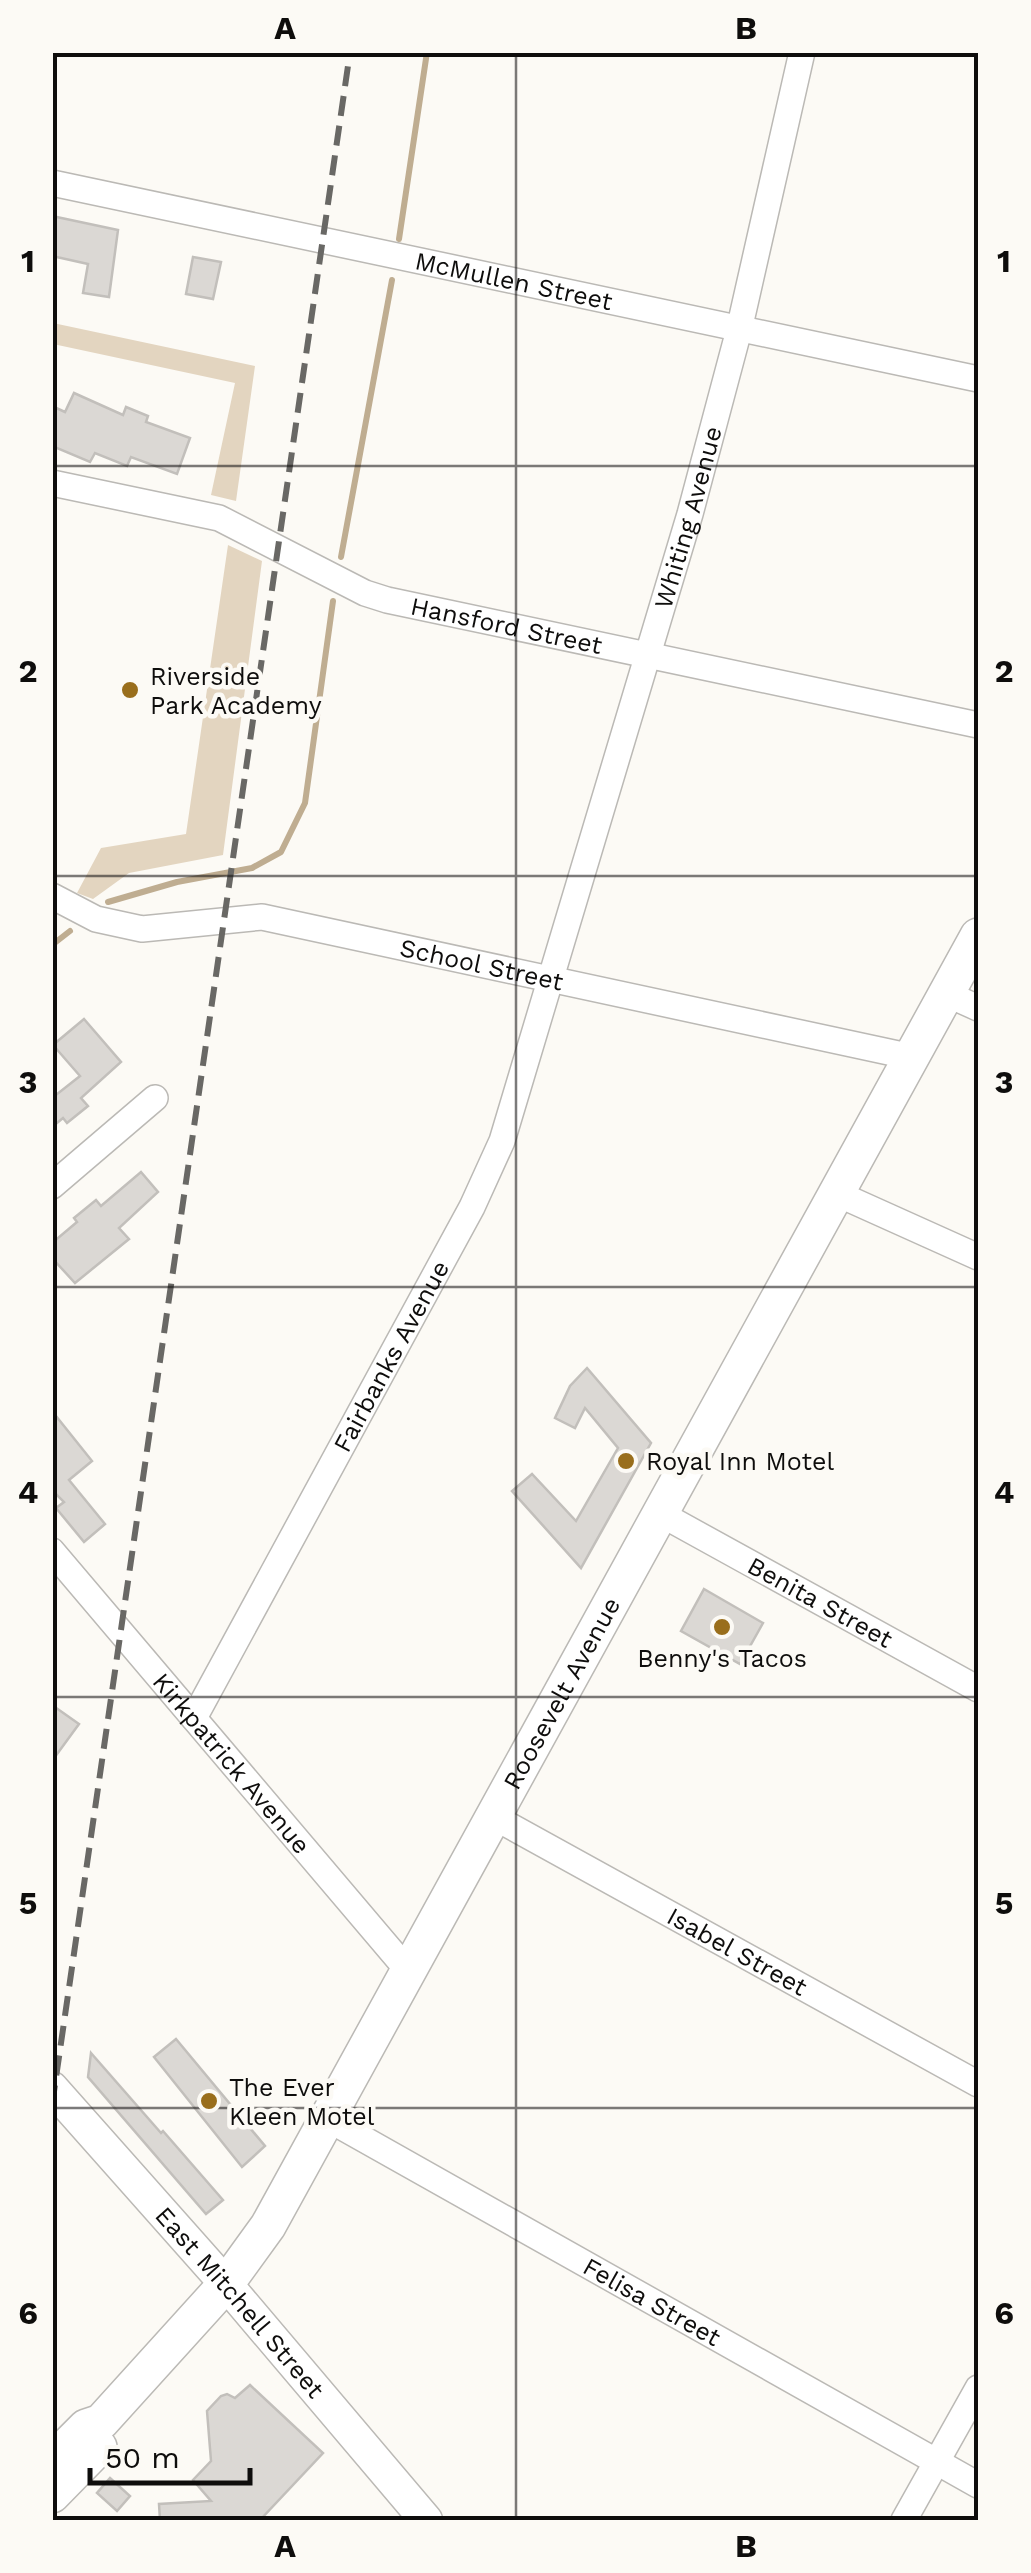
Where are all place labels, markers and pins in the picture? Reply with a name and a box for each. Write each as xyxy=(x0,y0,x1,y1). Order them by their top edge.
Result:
place label: Riverside Park Academy xyxy=(150,662,322,720)
marker: Riverside Park Academy xyxy=(119,679,141,701)
place label: Royal Inn Motel xyxy=(646,1447,834,1476)
marker: Royal Inn Motel xyxy=(615,1450,637,1472)
marker: Benny's Tacos xyxy=(711,1616,733,1638)
place label: Benny's Tacos xyxy=(637,1644,807,1673)
place label: The Ever Kleen Motel xyxy=(229,2073,375,2131)
marker: The Ever Kleen Motel xyxy=(198,2090,220,2112)

